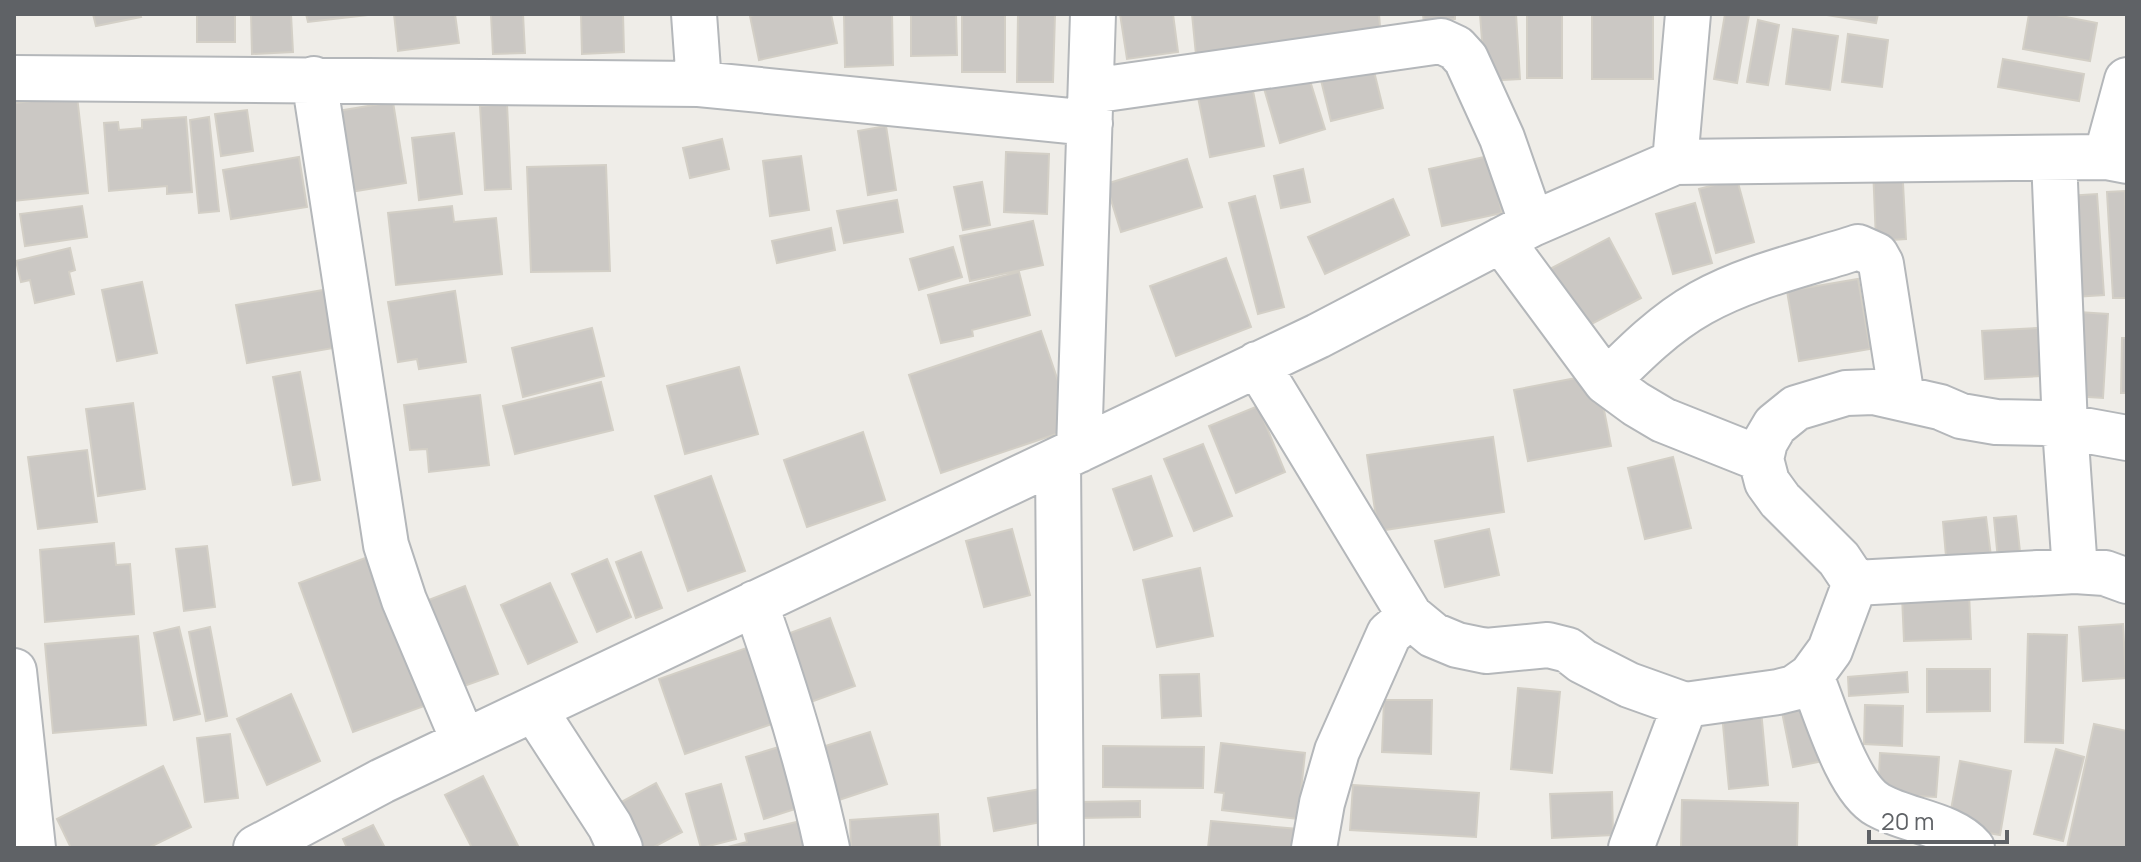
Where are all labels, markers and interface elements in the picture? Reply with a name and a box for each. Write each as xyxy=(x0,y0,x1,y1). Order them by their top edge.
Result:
scale bar xyxy=(1869,794,2007,844)
text: 20 m xyxy=(1881,804,1934,837)

